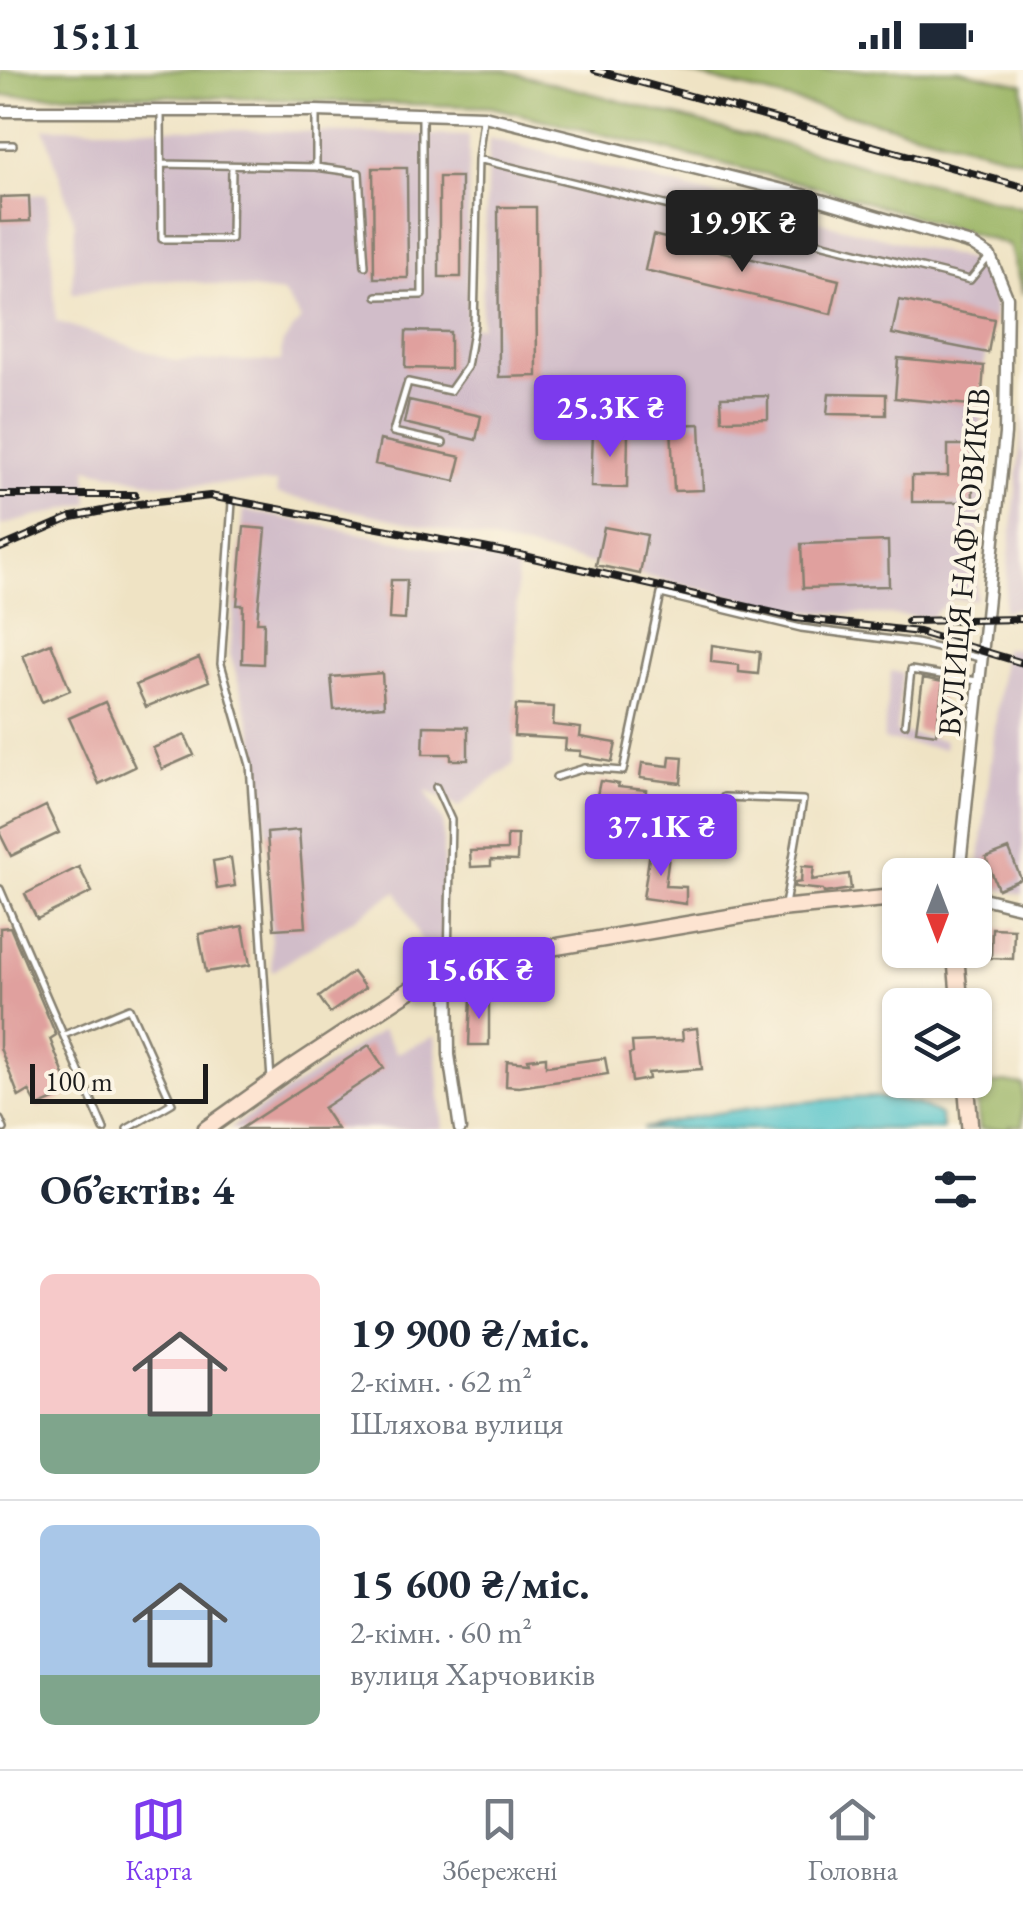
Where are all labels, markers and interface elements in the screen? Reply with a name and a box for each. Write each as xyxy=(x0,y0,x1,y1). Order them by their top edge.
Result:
text: 15:11 xyxy=(50,11,141,60)
pin: 19.9K ₴ xyxy=(650,190,834,275)
text: 19.9K ₴ xyxy=(688,201,796,243)
pin: 25.3K ₴ xyxy=(518,375,702,460)
text: 25.3K ₴ xyxy=(556,386,664,428)
street label: ВУЛИЦЯ НАФТОВИКІВ xyxy=(928,386,1000,738)
pin: 37.1K ₴ xyxy=(569,794,753,879)
text: 37.1K ₴ xyxy=(607,805,715,847)
north arrow xyxy=(882,858,992,968)
map controls xyxy=(882,858,992,1098)
pin: 15.6K ₴ xyxy=(387,937,571,1022)
text: 15.6K ₴ xyxy=(425,948,533,990)
button: layers xyxy=(882,988,992,1098)
scale bar xyxy=(30,1059,208,1104)
text: 100 m xyxy=(45,1063,113,1099)
text: Об’єктів: 4 xyxy=(40,1162,234,1217)
icon: filters xyxy=(928,1162,983,1217)
text: 19 900 ₴/міс. xyxy=(350,1305,590,1360)
icon: home xyxy=(120,1314,240,1434)
text: 2-кімн. · 62 m² xyxy=(350,1360,532,1402)
text: Шляхова вулиця xyxy=(350,1402,564,1444)
text: 15 600 ₴/міс. xyxy=(350,1556,590,1611)
icon: home xyxy=(120,1565,240,1685)
text: 2-кімн. · 60 m² xyxy=(350,1611,532,1653)
text: вулиця Харчовиків xyxy=(350,1653,595,1695)
tab: Карта xyxy=(125,1792,192,1888)
tab: Збережені xyxy=(442,1792,557,1888)
tab: Головна xyxy=(808,1792,898,1888)

